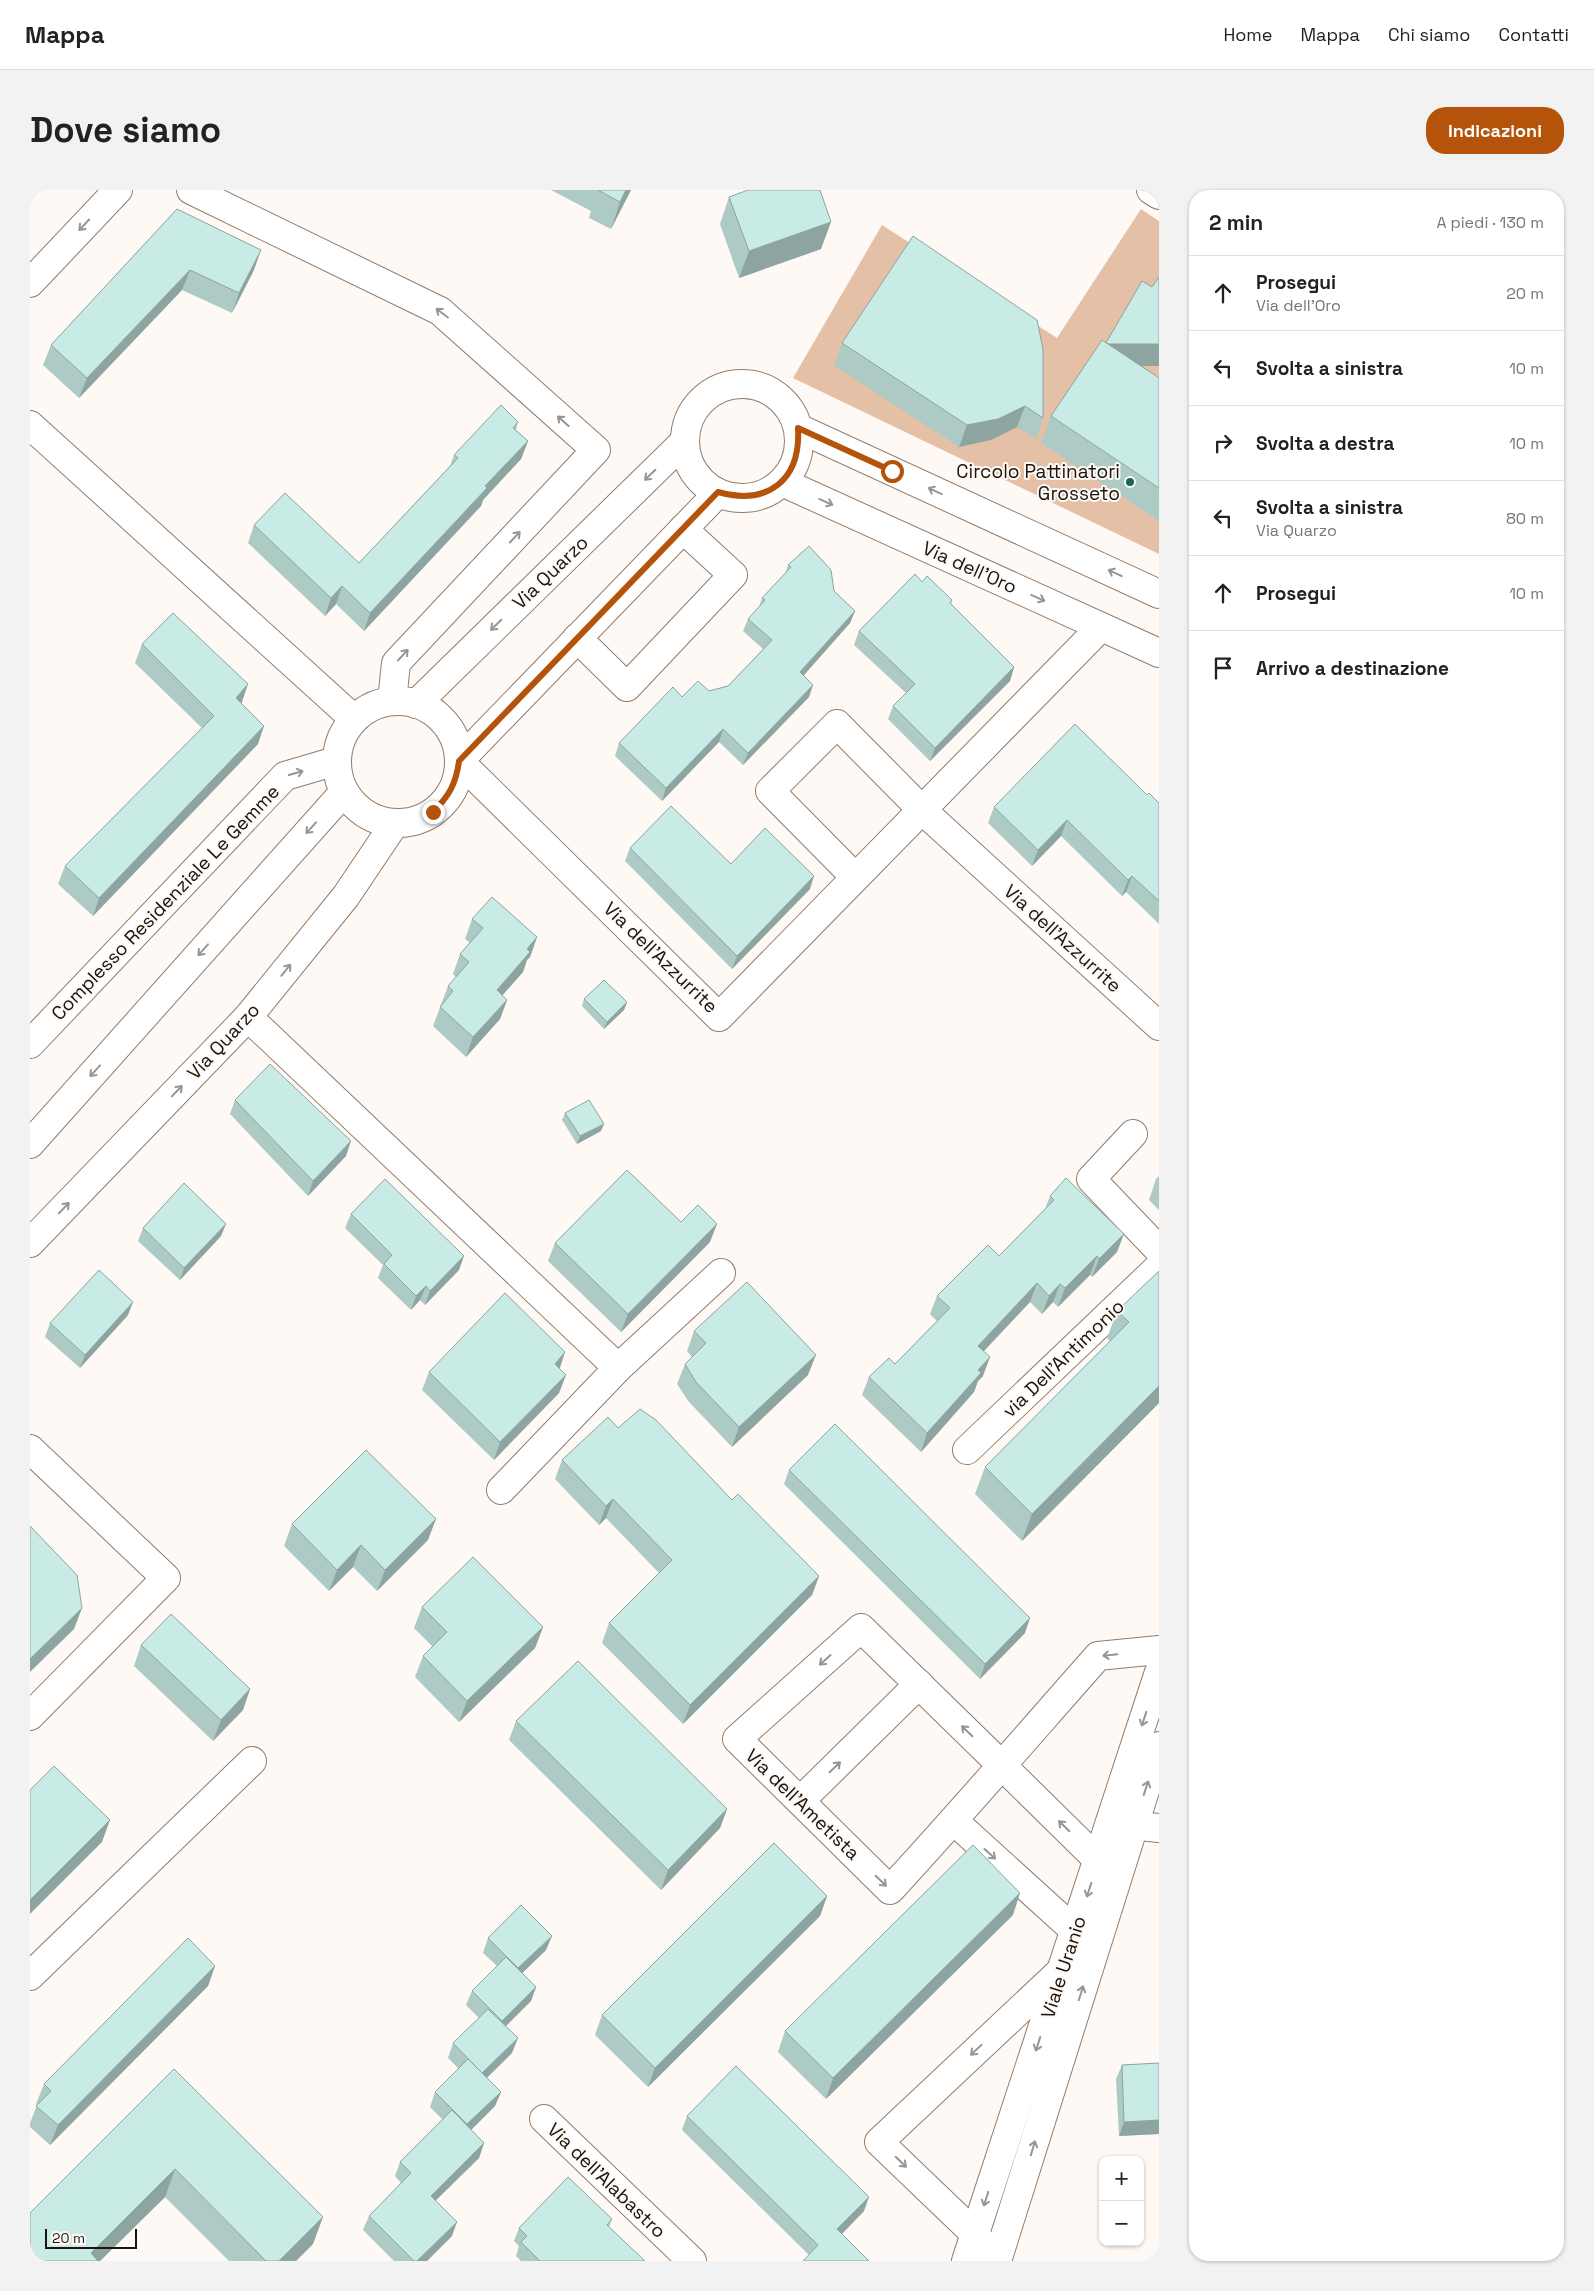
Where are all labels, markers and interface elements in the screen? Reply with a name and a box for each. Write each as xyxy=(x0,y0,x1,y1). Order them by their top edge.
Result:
text: Mappa xyxy=(25,19,105,50)
text: Home xyxy=(1223,23,1273,46)
text: Mappa xyxy=(1301,23,1360,46)
text: Chi siamo xyxy=(1388,23,1470,46)
text: Contatti xyxy=(1498,23,1569,46)
button: Indicazioni xyxy=(1426,107,1564,154)
text: Dove siamo xyxy=(30,108,221,152)
text: 2 min xyxy=(1209,209,1263,236)
text: A piedi · 130 m xyxy=(1436,212,1544,233)
one-way arrow xyxy=(78,219,90,232)
text: Prosegui xyxy=(1256,270,1336,295)
icon: ahead xyxy=(1209,279,1237,307)
text: 20 m xyxy=(1506,283,1544,304)
text: Via dell'Oro xyxy=(1256,295,1341,316)
one-way arrow xyxy=(436,308,449,319)
icon: left xyxy=(1209,354,1237,382)
text: Svolta a sinistra xyxy=(1256,356,1403,381)
text: 10 m xyxy=(1509,358,1544,379)
one-way arrow xyxy=(557,415,570,427)
icon: right xyxy=(1209,429,1237,457)
text: Svolta a destra xyxy=(1256,431,1394,456)
text: 10 m xyxy=(1509,433,1544,454)
place label: Circolo Pattinatori Grosseto xyxy=(956,459,1120,506)
route start xyxy=(881,460,904,483)
one-way arrow xyxy=(643,469,656,481)
marker: Circolo Pattinatori Grosseto xyxy=(1124,476,1136,488)
one-way arrow xyxy=(928,486,943,495)
text: Svolta a sinistra xyxy=(1256,495,1403,520)
one-way arrow xyxy=(818,497,833,507)
icon: left xyxy=(1209,504,1237,532)
text: 80 m xyxy=(1506,508,1544,529)
text: Via Quarzo xyxy=(1256,520,1337,541)
street label: Via Quarzo xyxy=(507,530,594,615)
one-way arrow xyxy=(509,531,521,543)
street label: Via dell'Oro xyxy=(919,536,1021,599)
one-way arrow xyxy=(1108,568,1123,578)
icon: ahead xyxy=(1209,579,1237,607)
text: Prosegui xyxy=(1256,581,1336,606)
text: 10 m xyxy=(1509,583,1544,604)
one-way arrow xyxy=(1030,594,1045,603)
one-way arrow xyxy=(490,619,502,631)
one-way arrow xyxy=(397,649,409,662)
icon: arrive xyxy=(1209,654,1237,682)
text: Arrivo a destinazione xyxy=(1256,656,1449,681)
one-way arrow xyxy=(287,767,303,777)
street label: Complesso Residenziale Le Gemme xyxy=(46,779,285,1026)
route end xyxy=(422,801,445,824)
one-way arrow xyxy=(305,822,317,835)
street label: Via dell'Azzurrite xyxy=(999,879,1127,998)
street label: Via dell'Azzurrite xyxy=(598,896,723,1019)
one-way arrow xyxy=(197,943,209,956)
one-way arrow xyxy=(280,964,291,977)
street label: Via Quarzo xyxy=(182,998,265,1085)
one-way arrow xyxy=(89,1064,101,1077)
one-way arrow xyxy=(171,1084,183,1097)
one-way arrow xyxy=(58,1201,70,1214)
street label: via Dell'Antimonio xyxy=(997,1294,1130,1423)
one-way arrow xyxy=(1103,1650,1119,1660)
one-way arrow xyxy=(818,1655,831,1666)
one-way arrow xyxy=(1139,1711,1149,1727)
one-way arrow xyxy=(961,1725,973,1737)
street label: Via dell'Ametista xyxy=(740,1743,865,1866)
one-way arrow xyxy=(828,1761,841,1773)
one-way arrow xyxy=(1141,1780,1151,1796)
one-way arrow xyxy=(1058,1820,1070,1833)
one-way arrow xyxy=(983,1848,996,1859)
one-way arrow xyxy=(875,1875,887,1887)
one-way arrow xyxy=(1084,1882,1093,1898)
street label: Viale Uranio xyxy=(1035,1913,1092,2022)
one-way arrow xyxy=(1077,1985,1087,2001)
one-way arrow xyxy=(1032,2036,1042,2052)
one-way arrow xyxy=(970,2044,983,2056)
street label: Via dell'Alabastro xyxy=(542,2117,671,2243)
one-way arrow xyxy=(1028,2140,1038,2156)
one-way arrow xyxy=(894,2156,907,2168)
map controls xyxy=(1099,2156,1144,2246)
button: + xyxy=(1099,2156,1144,2201)
one-way arrow xyxy=(981,2190,991,2206)
button: − xyxy=(1099,2201,1144,2246)
scale bar xyxy=(45,2226,138,2249)
text: 20 m xyxy=(52,2229,85,2247)

